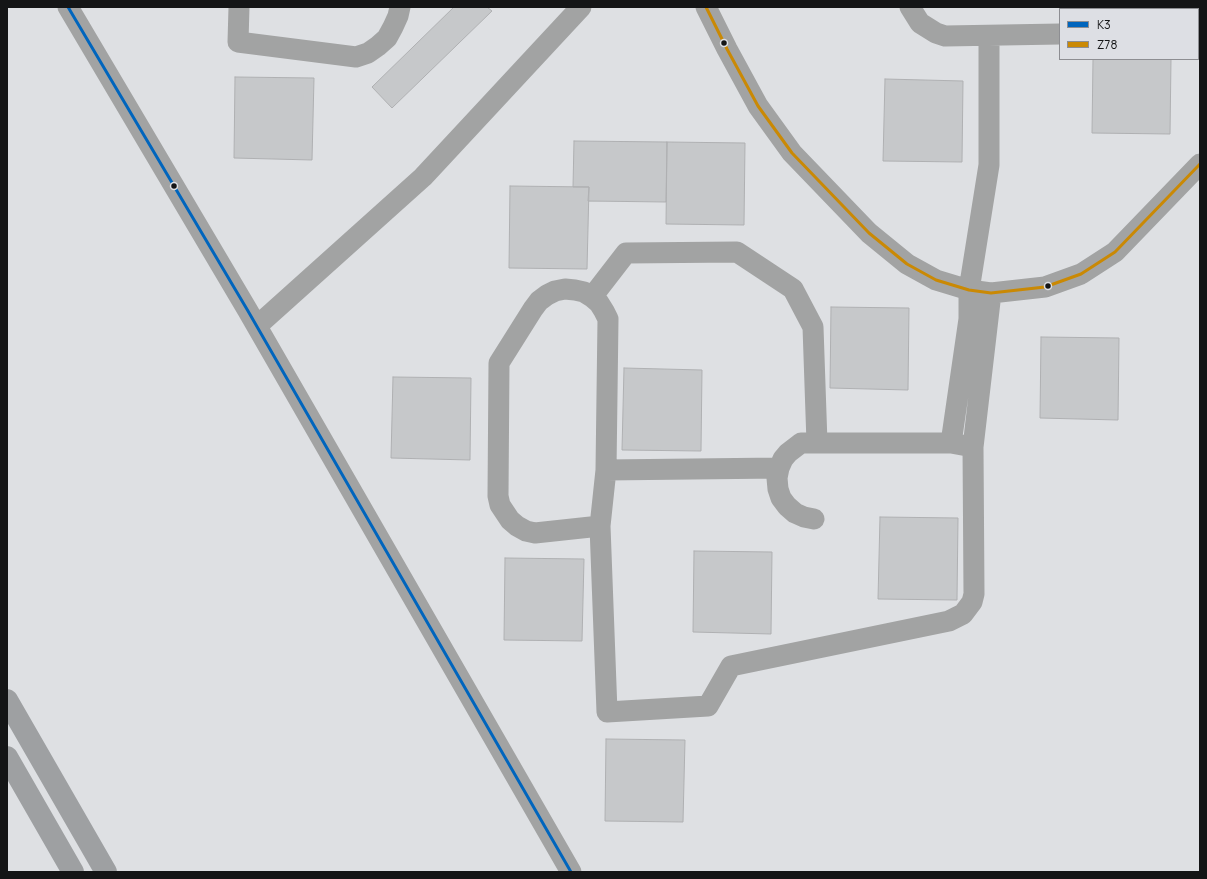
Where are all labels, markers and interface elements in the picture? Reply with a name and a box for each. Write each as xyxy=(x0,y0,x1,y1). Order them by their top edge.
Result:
legend xyxy=(1059,8,1199,60)
text: K3 xyxy=(1097,16,1111,33)
text: Z78 xyxy=(1097,36,1117,53)
unlabelled marker xyxy=(719,38,729,48)
unlabelled marker xyxy=(169,181,179,191)
unlabelled marker xyxy=(1043,281,1053,291)

